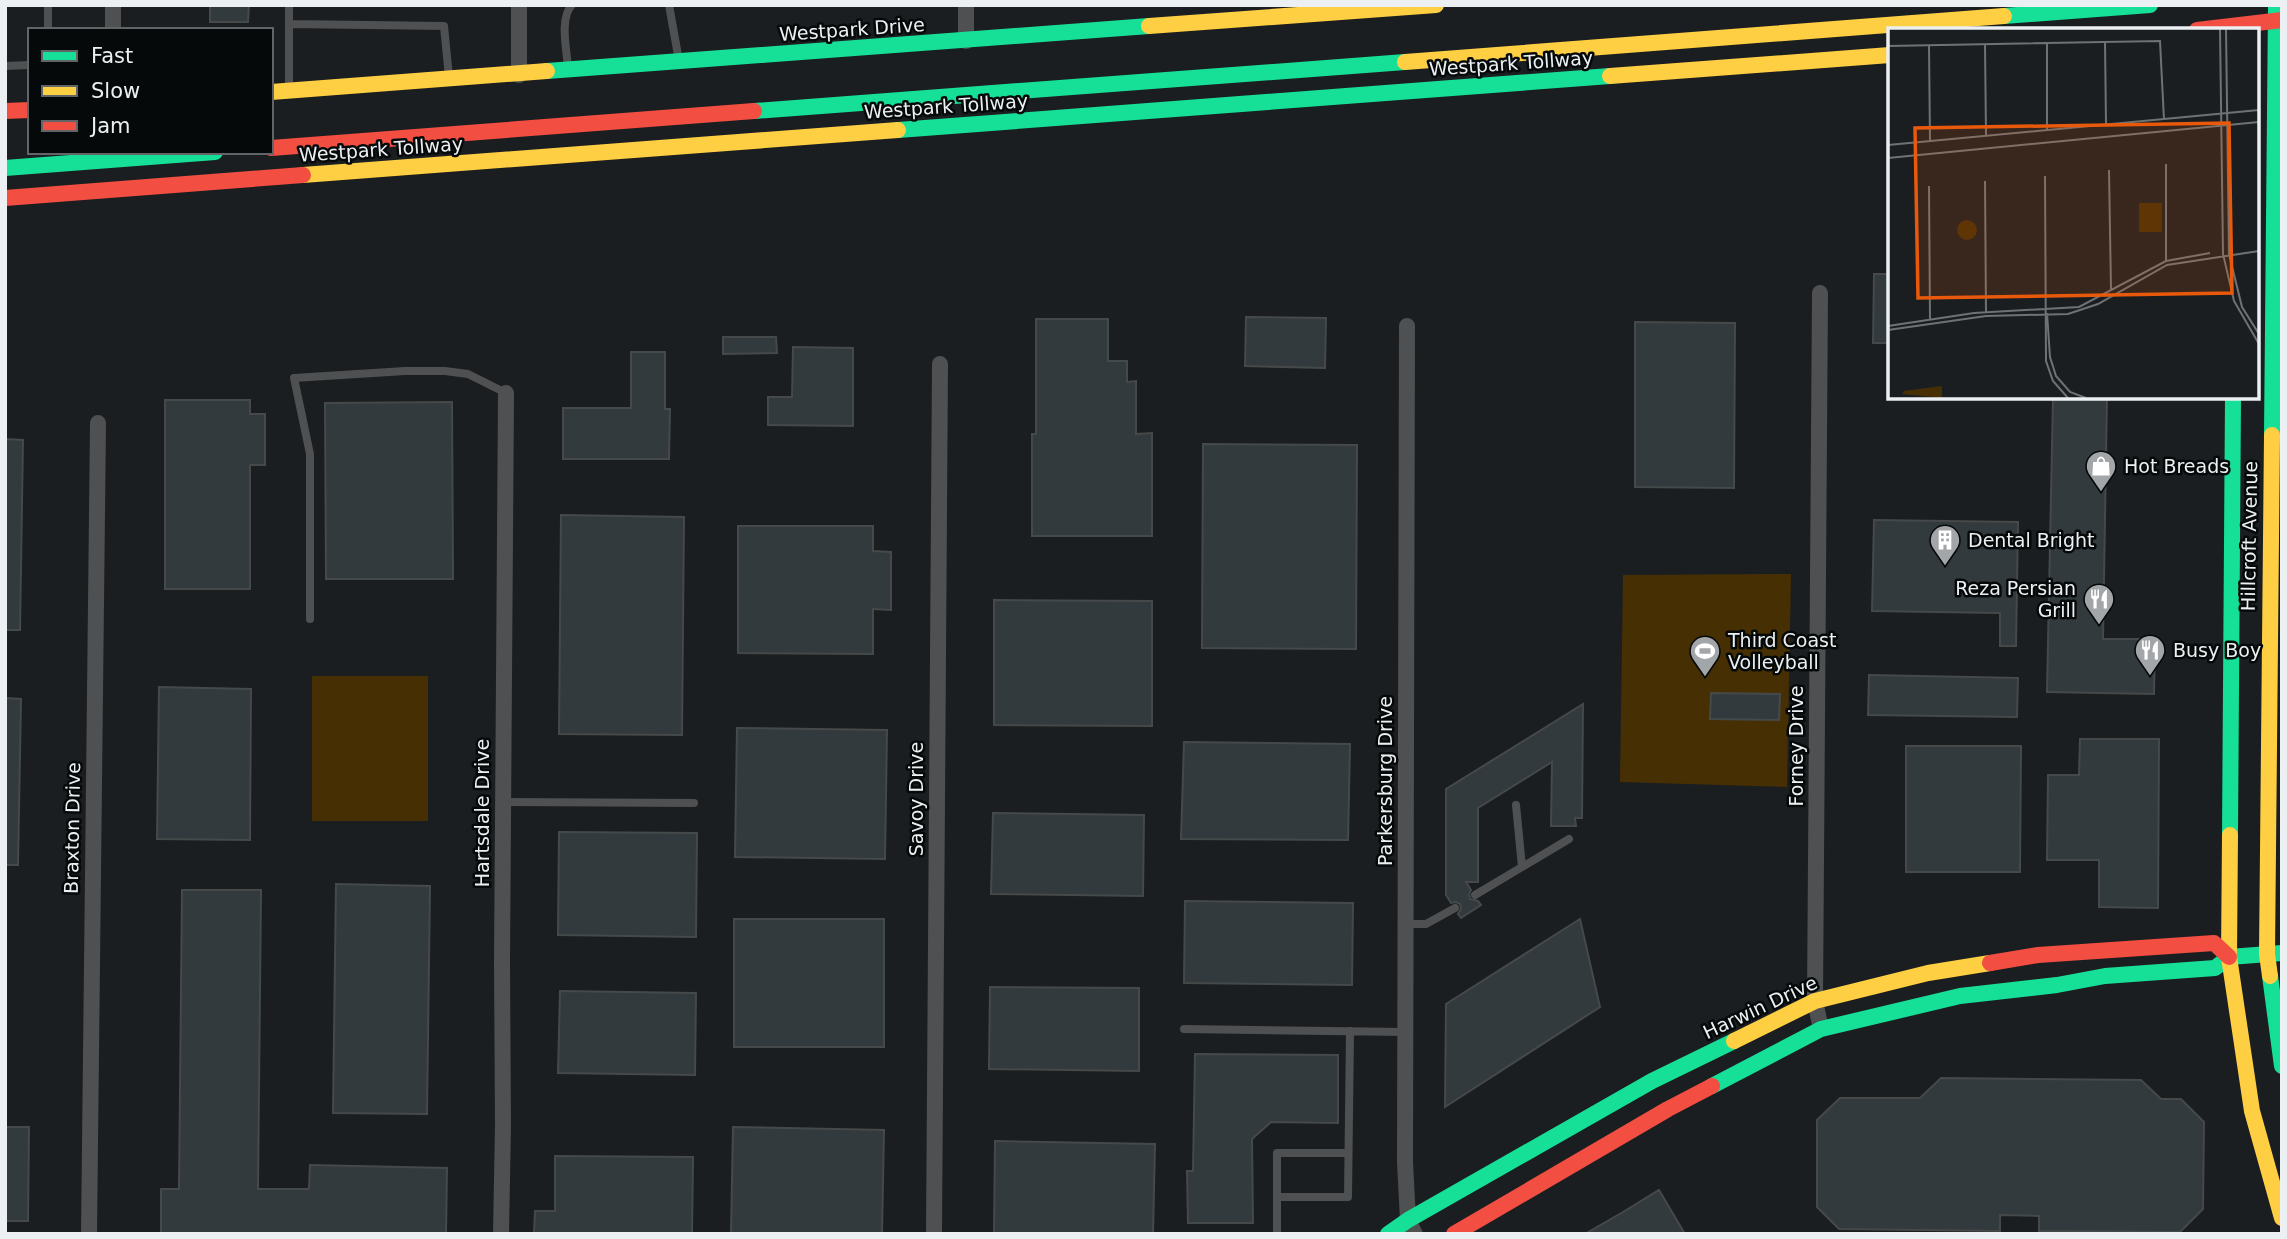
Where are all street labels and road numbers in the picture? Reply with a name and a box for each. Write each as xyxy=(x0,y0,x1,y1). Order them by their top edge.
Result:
street label: Westpark Drive xyxy=(778,13,926,45)
street label: Westpark Tollway xyxy=(1428,46,1594,80)
street label: Westpark Tollway xyxy=(863,89,1029,123)
street label: Westpark Tollway xyxy=(298,132,464,166)
street label: Hillcroft Avenue xyxy=(2237,461,2261,611)
street label: Forney Drive xyxy=(1785,685,1807,807)
street label: Parkersburg Drive xyxy=(1374,696,1396,866)
street label: Hartsdale Drive xyxy=(471,739,493,887)
street label: Savoy Drive xyxy=(905,742,927,856)
street label: Braxton Drive xyxy=(60,762,84,894)
street label: Harwin Drive xyxy=(1699,971,1821,1043)

